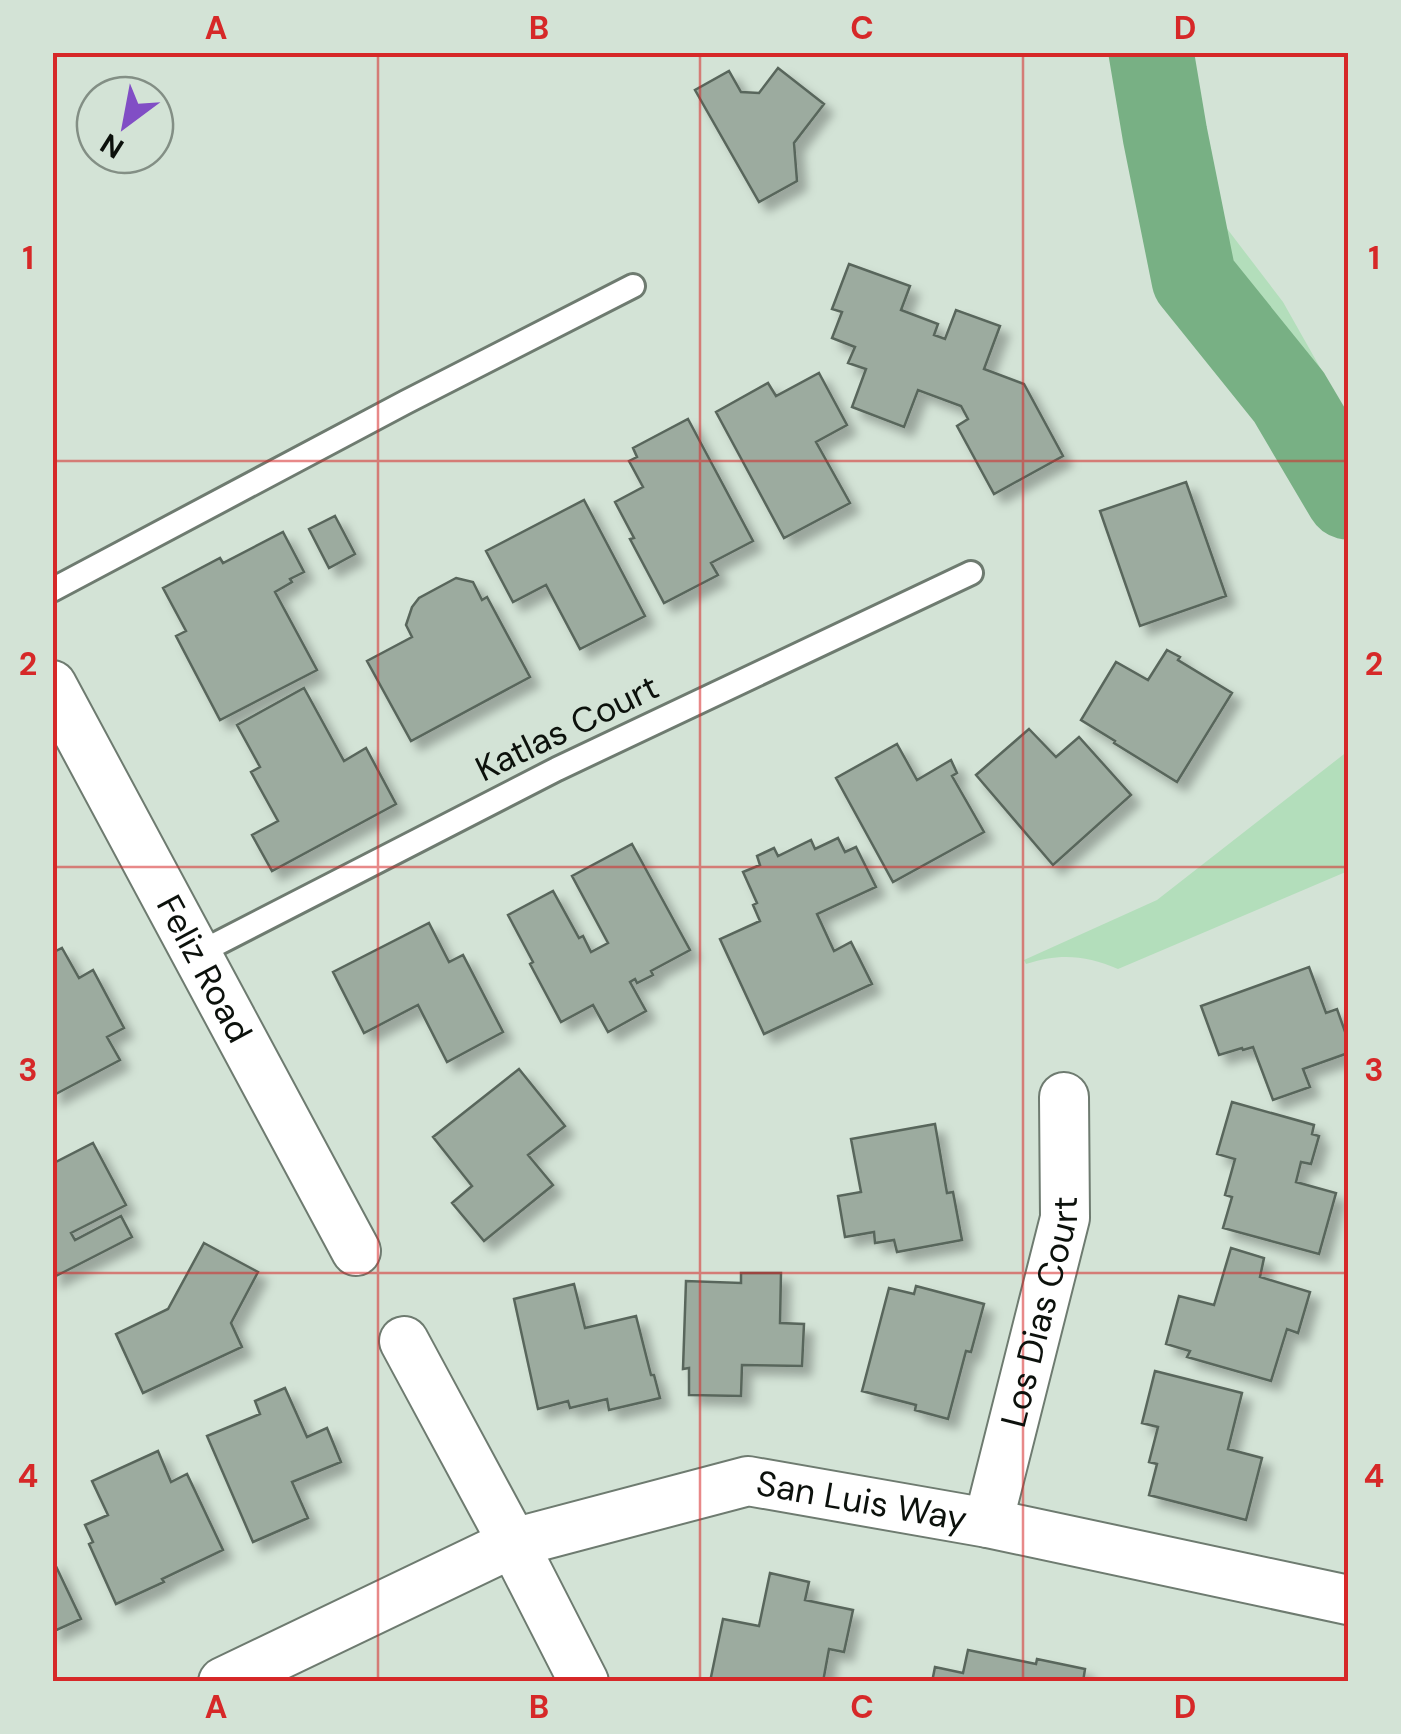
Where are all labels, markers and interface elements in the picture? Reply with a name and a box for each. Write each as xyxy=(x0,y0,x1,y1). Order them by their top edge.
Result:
text: A xyxy=(205,7,227,49)
text: B xyxy=(529,7,549,49)
text: C xyxy=(850,7,874,49)
text: D xyxy=(1174,7,1196,49)
north arrow xyxy=(75,75,175,175)
text: N xyxy=(94,125,130,167)
text: 1 xyxy=(22,237,34,279)
text: 1 xyxy=(1368,237,1380,279)
text: 2 xyxy=(19,643,37,685)
text: 2 xyxy=(1365,643,1383,685)
street label: Katlas Court xyxy=(468,664,666,792)
street label: Feliz Road xyxy=(146,887,263,1050)
text: 3 xyxy=(18,1049,38,1091)
text: 3 xyxy=(1364,1049,1384,1091)
street label: Los Dias Court xyxy=(990,1196,1088,1432)
text: 4 xyxy=(18,1455,38,1497)
text: 4 xyxy=(1364,1455,1384,1497)
street label: San Luis Way xyxy=(753,1460,970,1542)
text: A xyxy=(205,1686,227,1728)
text: B xyxy=(529,1686,549,1728)
text: C xyxy=(850,1686,874,1728)
text: D xyxy=(1174,1686,1196,1728)

